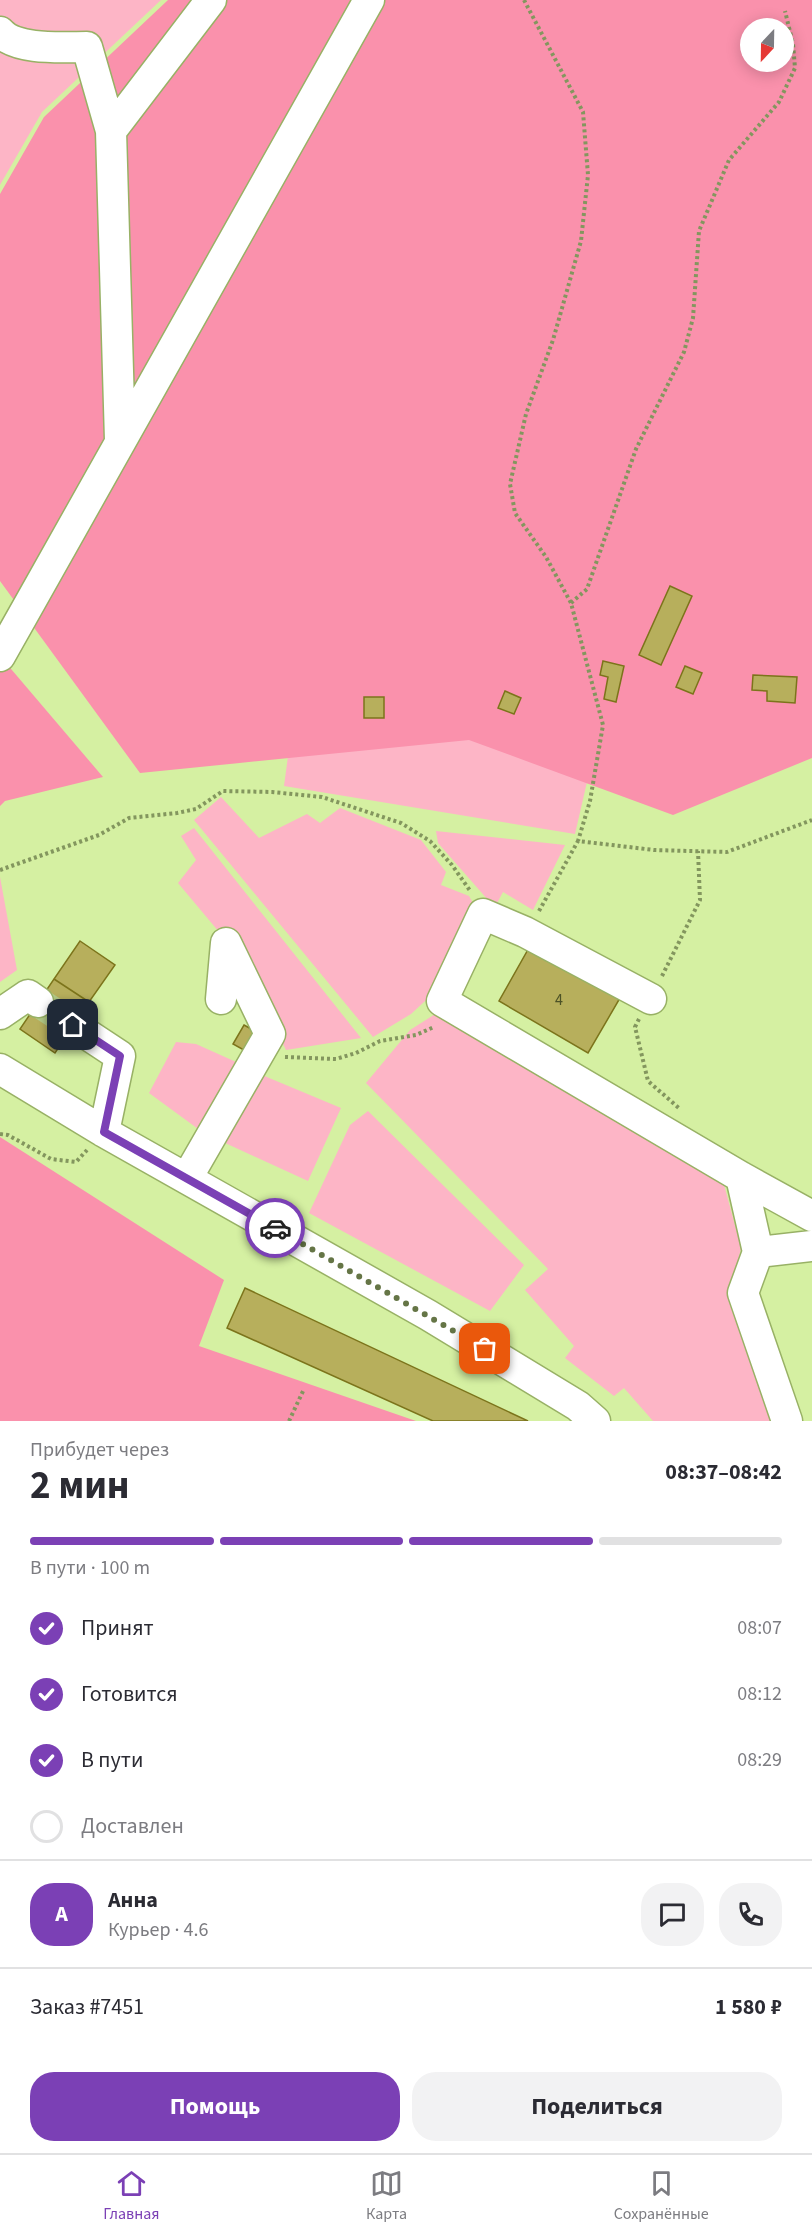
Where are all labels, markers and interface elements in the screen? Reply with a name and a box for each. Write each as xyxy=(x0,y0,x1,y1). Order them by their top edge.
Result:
north arrow xyxy=(740,18,794,72)
map controls xyxy=(740,18,794,72)
house number: 4 xyxy=(555,989,563,1011)
pin xyxy=(47,999,98,1050)
icon: home xyxy=(56,1008,89,1041)
courier xyxy=(245,1198,305,1258)
icon: car xyxy=(259,1212,292,1245)
pin xyxy=(459,1323,510,1374)
icon: bag xyxy=(468,1332,501,1365)
text: Прибудет через xyxy=(30,1436,169,1464)
text: 08:37–08:42 xyxy=(665,1456,782,1488)
text: 2 мин xyxy=(30,1458,130,1514)
text: В пути · 100 m xyxy=(30,1554,150,1582)
icon: check xyxy=(30,1612,63,1645)
text: Принят xyxy=(81,1612,154,1644)
text: 08:07 xyxy=(737,1614,782,1642)
icon: check xyxy=(30,1678,63,1711)
text: Готовится xyxy=(81,1678,178,1710)
text: 08:12 xyxy=(737,1680,782,1708)
icon: check xyxy=(30,1744,63,1777)
text: В пути xyxy=(81,1744,143,1776)
text: 08:29 xyxy=(737,1746,782,1774)
text: Доставлен xyxy=(81,1810,184,1842)
button: chat xyxy=(641,1883,704,1946)
button: phone xyxy=(719,1883,782,1946)
text: Анна xyxy=(108,1884,158,1916)
text: А xyxy=(55,1898,68,1930)
text: Курьер · 4.6 xyxy=(108,1916,208,1944)
text: Заказ #7451 xyxy=(30,1991,144,2023)
text: 1 580 ₽ xyxy=(715,1991,782,2023)
button: Помощь xyxy=(30,2072,400,2141)
button: Поделиться xyxy=(412,2072,782,2141)
tab: Главная xyxy=(103,2167,159,2225)
tab: Карта xyxy=(366,2167,407,2225)
tab: Сохранённые xyxy=(614,2167,709,2225)

